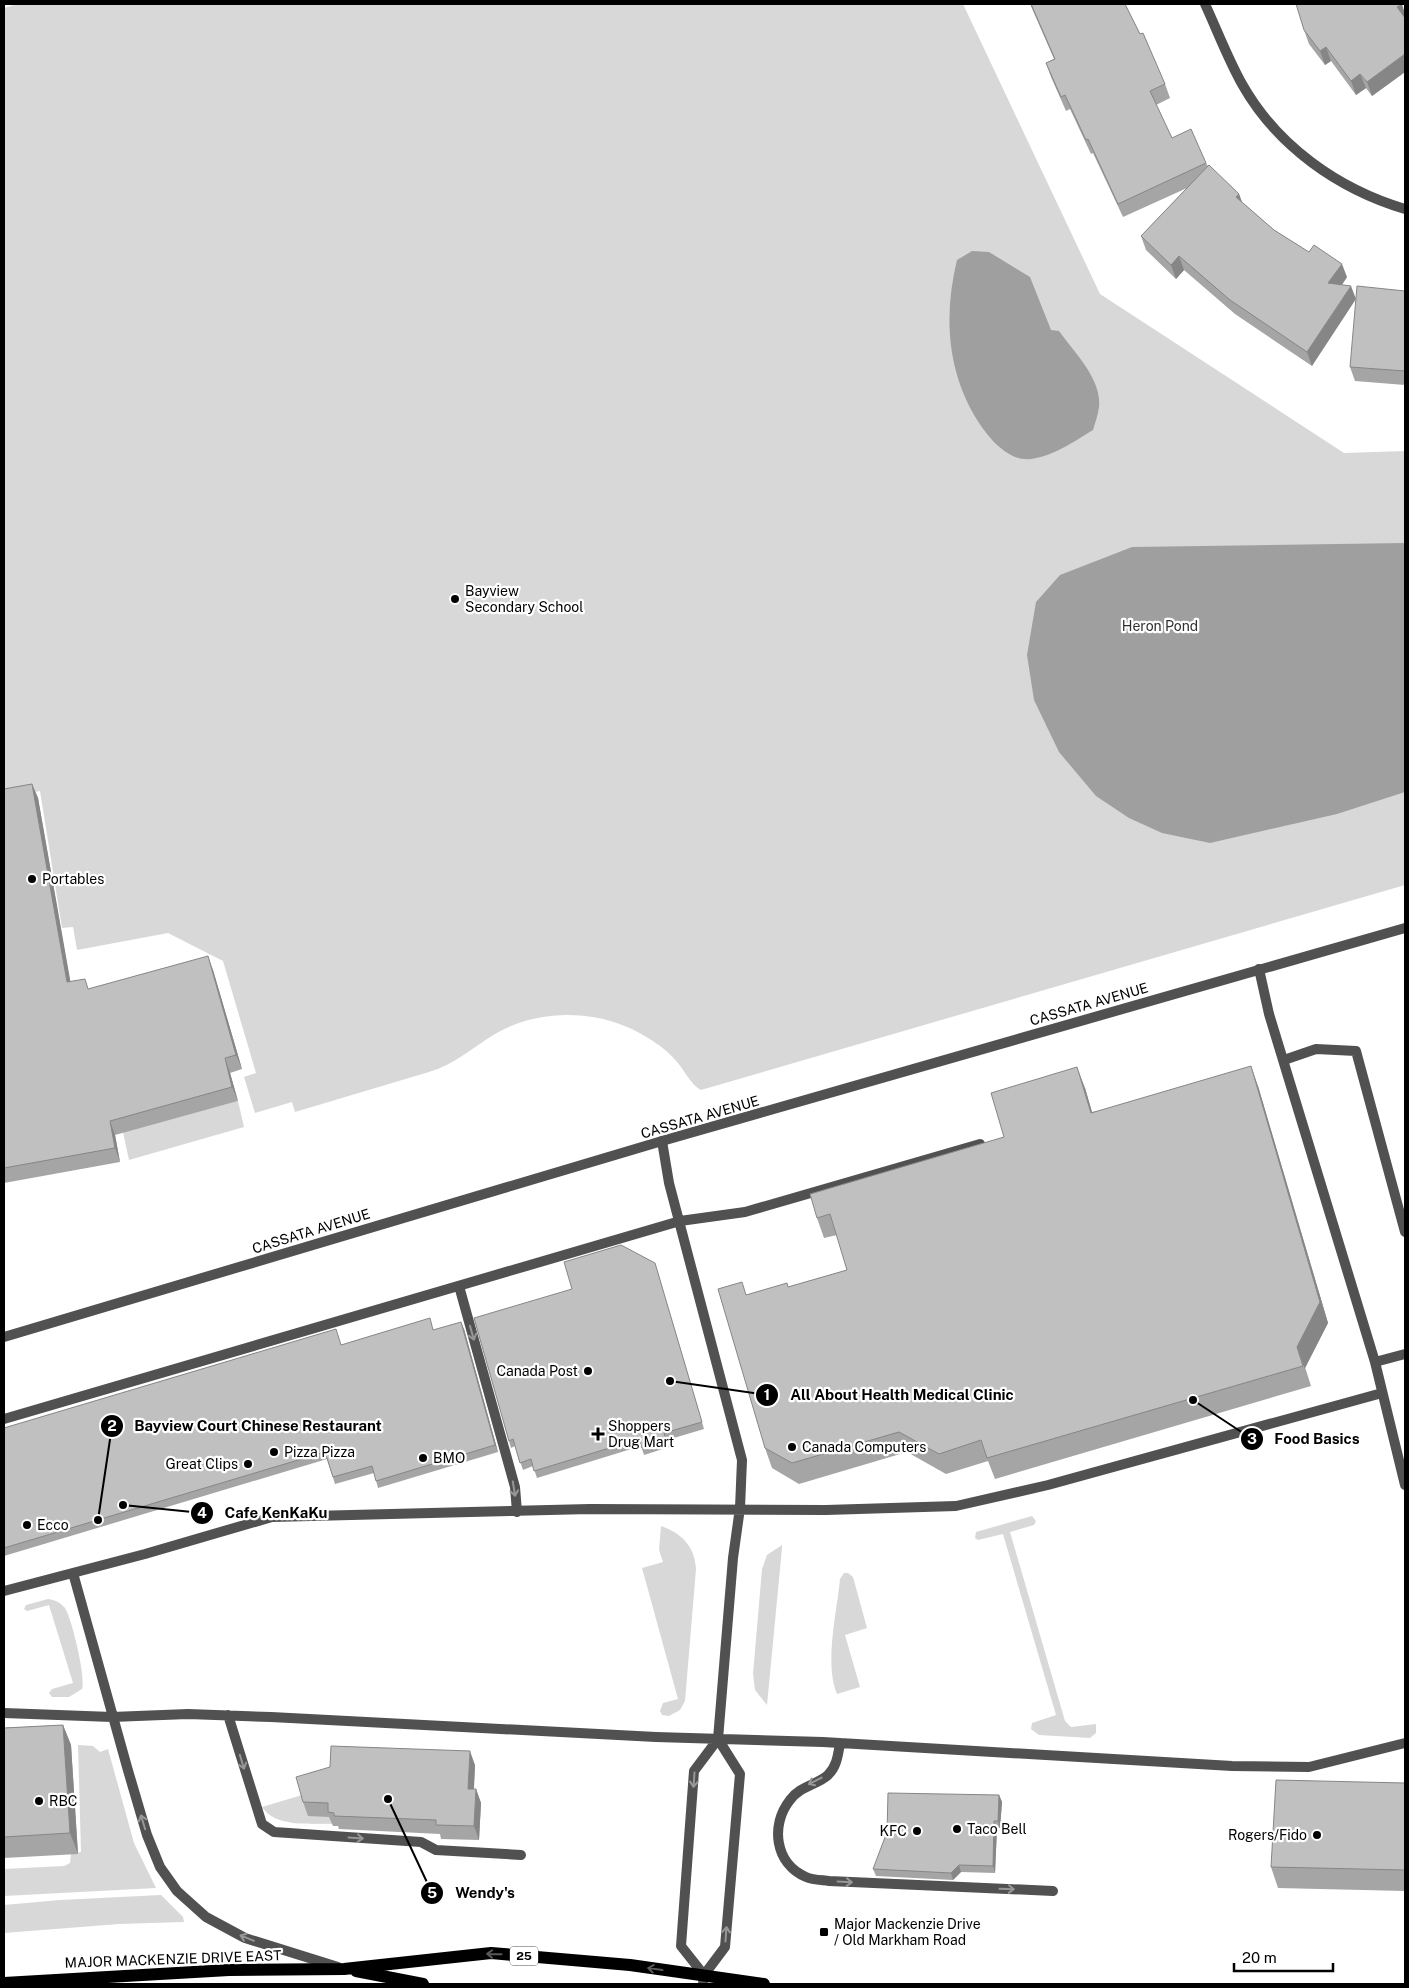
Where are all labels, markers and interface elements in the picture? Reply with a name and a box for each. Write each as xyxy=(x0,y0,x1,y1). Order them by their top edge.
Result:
place label: Bayview Secondary School xyxy=(465,583,584,615)
marker: Bayview Secondary School xyxy=(449,593,461,605)
park label: Heron Pond xyxy=(1122,618,1198,634)
place label: Portables xyxy=(42,871,104,887)
marker: Portables xyxy=(26,873,38,885)
street label: CASSATA AVENUE xyxy=(1028,979,1150,1029)
street label: CASSATA AVENUE xyxy=(639,1092,761,1142)
street label: CASSATA AVENUE xyxy=(250,1205,372,1257)
one-way arrow xyxy=(467,1324,477,1340)
place label: Canada Post xyxy=(496,1363,578,1379)
marker: Canada Post xyxy=(582,1365,594,1377)
callout: All About Health Medical Clinic xyxy=(755,1380,1024,1410)
text: 1 xyxy=(764,1386,770,1403)
text: All About Health Medical Clinic xyxy=(790,1386,1014,1403)
callout: Bayview Court Chinese Restaurant xyxy=(99,1411,392,1441)
text: 2 xyxy=(107,1417,117,1434)
text: Bayview Court Chinese Restaurant xyxy=(134,1417,382,1434)
place label: Shoppers Drug Mart xyxy=(608,1418,674,1450)
callout: Food Basics xyxy=(1239,1424,1370,1454)
marker: Shoppers Drug Mart xyxy=(592,1428,604,1440)
text: 3 xyxy=(1247,1430,1257,1447)
text: Food Basics xyxy=(1274,1430,1360,1447)
place label: Canada Computers xyxy=(802,1439,926,1455)
marker: Canada Computers xyxy=(786,1441,798,1453)
place label: Pizza Pizza xyxy=(284,1444,355,1460)
marker: Pizza Pizza xyxy=(268,1446,280,1458)
place label: BMO xyxy=(433,1450,465,1466)
marker: BMO xyxy=(417,1452,429,1464)
place label: Great Clips xyxy=(166,1456,238,1472)
marker: Great Clips xyxy=(242,1458,254,1470)
one-way arrow xyxy=(510,1481,520,1497)
callout: Cafe KenKaKu xyxy=(190,1498,338,1528)
text: 4 xyxy=(197,1504,207,1521)
text: Cafe KenKaKu xyxy=(225,1504,327,1521)
place label: Ecco xyxy=(37,1517,69,1533)
marker: Ecco xyxy=(21,1519,33,1531)
one-way arrow xyxy=(238,1753,248,1769)
one-way arrow xyxy=(689,1772,698,1788)
one-way arrow xyxy=(808,1777,823,1786)
place label: RBC xyxy=(49,1793,77,1809)
marker: RBC xyxy=(33,1795,45,1807)
one-way arrow xyxy=(138,1815,148,1831)
place label: Taco Bell xyxy=(967,1821,1027,1837)
place label: KFC xyxy=(879,1823,907,1839)
marker: Taco Bell xyxy=(951,1823,963,1835)
marker: KFC xyxy=(911,1825,923,1837)
place label: Rogers/Fido xyxy=(1228,1827,1307,1843)
marker: Rogers/Fido xyxy=(1311,1829,1323,1841)
one-way arrow xyxy=(348,1833,364,1843)
one-way arrow xyxy=(836,1877,852,1886)
callout: Wendy's xyxy=(420,1878,524,1908)
text: 5 xyxy=(427,1884,437,1901)
text: Wendy's xyxy=(455,1884,515,1901)
one-way arrow xyxy=(998,1884,1015,1894)
place label: Major Mackenzie Drive / Old Markham Road xyxy=(834,1916,981,1948)
one-way arrow xyxy=(721,1926,731,1942)
marker: Major Mackenzie Drive / Old Markham Road xyxy=(818,1926,830,1938)
one-way arrow xyxy=(240,1933,255,1942)
scale bar xyxy=(1234,1940,1333,1972)
road number: 25 xyxy=(510,1946,538,1965)
street label: MAJOR MACKENZIE DRIVE EAST xyxy=(64,1947,282,1971)
one-way arrow xyxy=(486,1949,502,1959)
text: 20 m xyxy=(1242,1949,1277,1966)
one-way arrow xyxy=(648,1963,664,1973)

